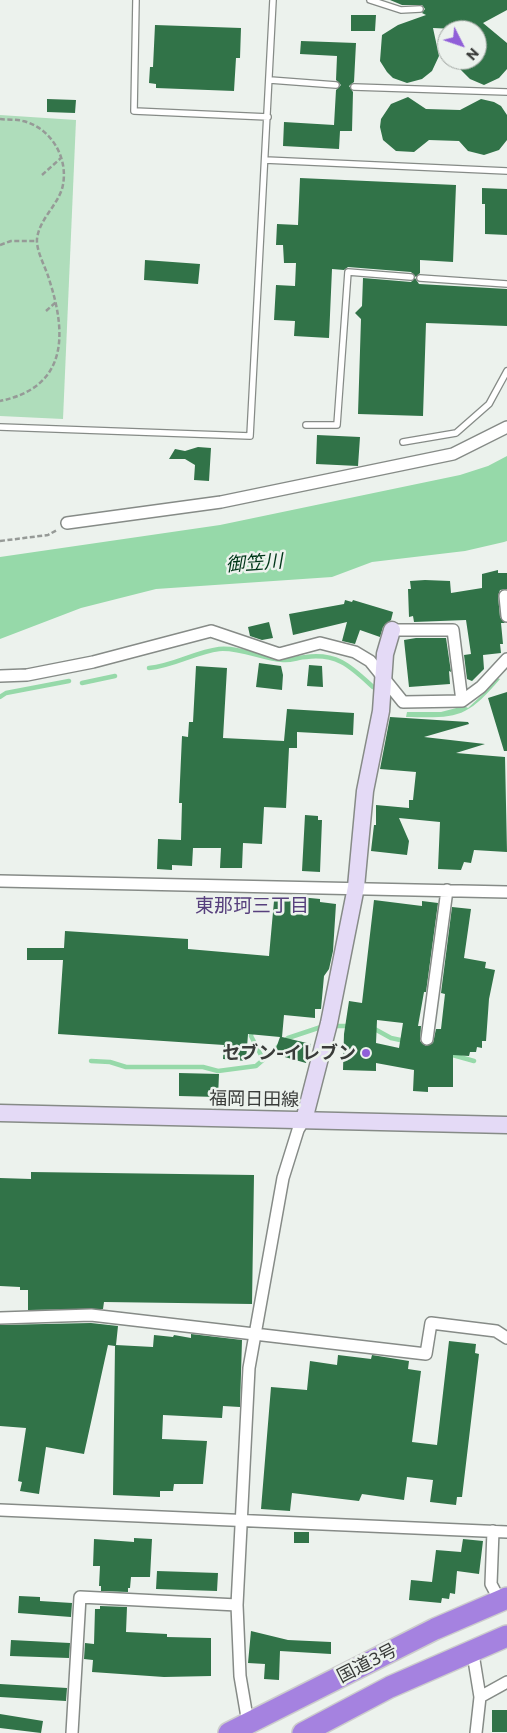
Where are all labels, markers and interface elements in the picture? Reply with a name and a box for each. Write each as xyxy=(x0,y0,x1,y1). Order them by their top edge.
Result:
north arrow xyxy=(437,20,487,70)
text: N xyxy=(463,45,483,64)
water label: 御笠川 xyxy=(225,550,283,576)
district label: 東那珂三丁目 xyxy=(195,895,309,917)
place label: セブン-イレブン xyxy=(222,1042,356,1064)
marker: セブン-イレブン xyxy=(360,1047,372,1059)
street label: 福岡日田線 xyxy=(209,1087,299,1111)
street label: 国道3号 xyxy=(333,1639,401,1687)

